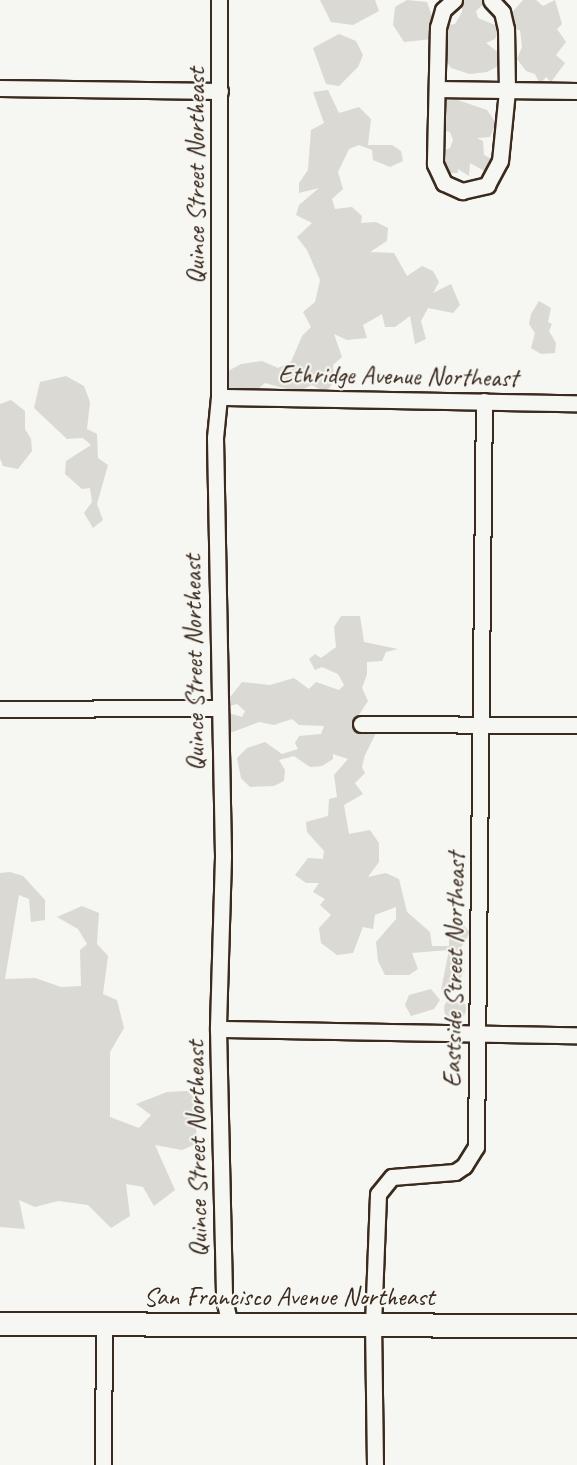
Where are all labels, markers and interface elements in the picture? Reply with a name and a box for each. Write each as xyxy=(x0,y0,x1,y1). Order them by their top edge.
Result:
street label: Quince Street Northeast xyxy=(180,67,212,285)
street label: Ethridge Avenue Northeast xyxy=(278,358,518,394)
street label: Quince Street Northeast xyxy=(177,554,211,772)
street label: Eastside Street Northeast xyxy=(436,852,472,1088)
street label: Quince Street Northeast xyxy=(180,1040,214,1258)
street label: San Francisco Avenue Northeast xyxy=(144,1281,434,1313)

